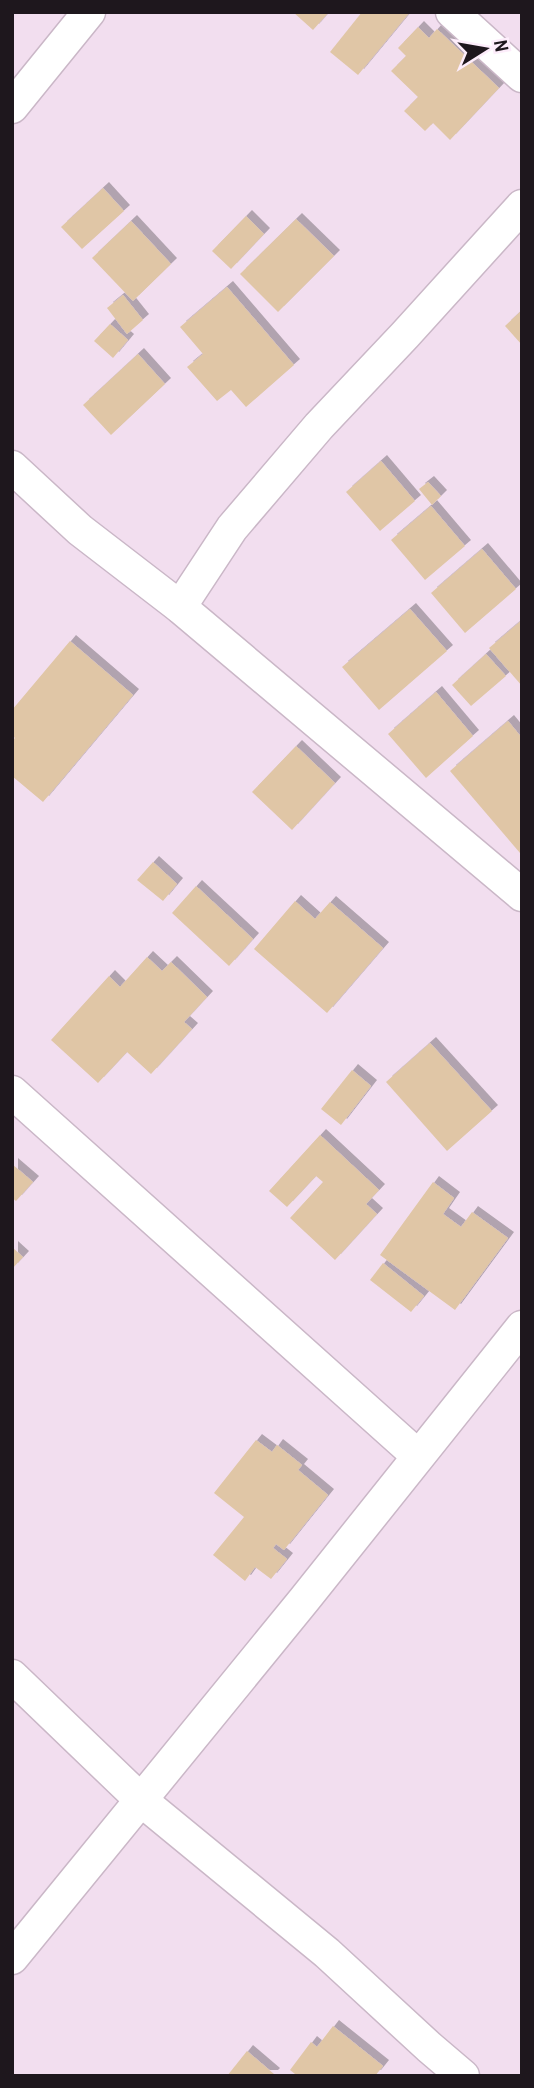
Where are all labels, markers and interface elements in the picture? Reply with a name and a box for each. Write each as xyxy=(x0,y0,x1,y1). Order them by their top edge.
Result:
north arrow xyxy=(450,14,520,84)
text: N xyxy=(488,38,516,54)

